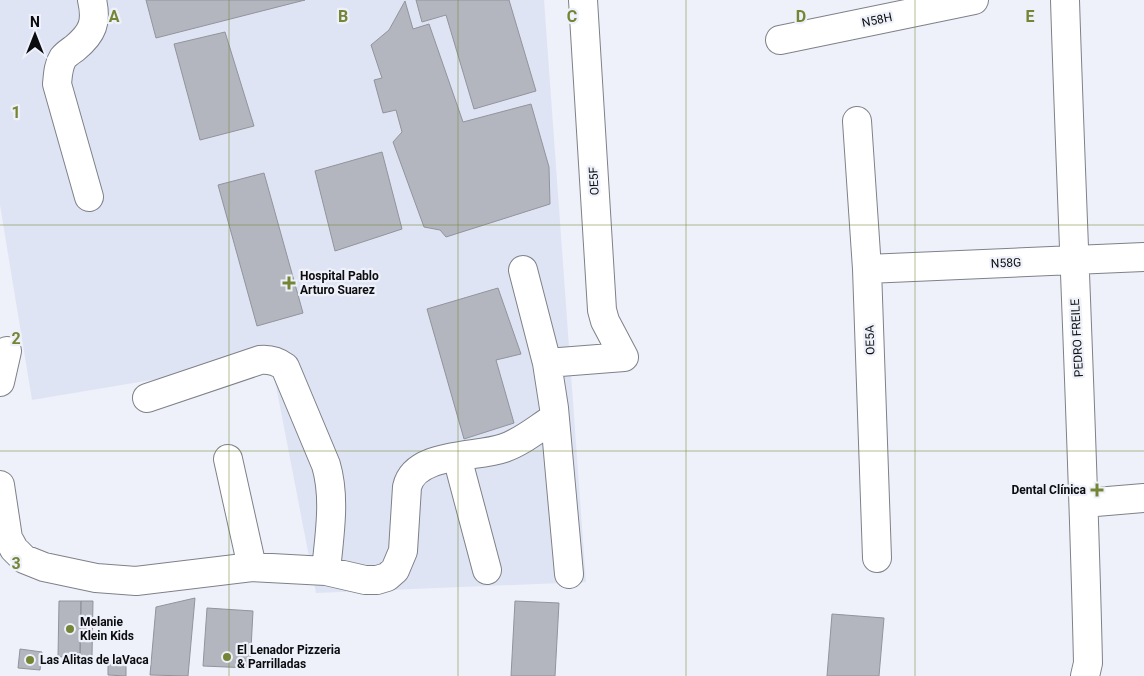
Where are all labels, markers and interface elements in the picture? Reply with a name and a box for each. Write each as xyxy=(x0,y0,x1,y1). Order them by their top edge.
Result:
text: A xyxy=(109,7,120,26)
text: B xyxy=(338,7,348,26)
text: C xyxy=(567,7,577,26)
text: D xyxy=(796,7,806,26)
text: E xyxy=(1026,7,1035,26)
north arrow xyxy=(10,10,60,60)
street label: N58H xyxy=(861,10,893,30)
text: N xyxy=(30,14,40,30)
text: 1 xyxy=(11,103,21,122)
street label: OE5F xyxy=(586,166,602,196)
street label: N58G xyxy=(991,255,1021,271)
place label: Hospital Pablo Arturo Suarez xyxy=(300,269,379,297)
marker: Hospital Pablo Arturo Suarez xyxy=(282,276,296,290)
street label: PEDRO FREILE xyxy=(1068,298,1086,377)
street label: OE5A xyxy=(862,325,878,355)
text: 2 xyxy=(11,329,21,348)
place label: Dental Clínica xyxy=(1011,483,1087,497)
marker: Dental Clínica xyxy=(1090,483,1104,497)
text: 3 xyxy=(11,554,21,573)
place label: Melanie Klein Kids xyxy=(80,615,134,643)
marker: Melanie Klein Kids xyxy=(64,623,76,635)
place label: El Lenador Pizzeria & Parrilladas xyxy=(237,643,341,671)
marker: El Lenador Pizzeria & Parrilladas xyxy=(221,651,233,663)
place label: Las Alitas de laVaca xyxy=(40,653,149,667)
marker: Las Alitas de laVaca xyxy=(24,654,36,666)

